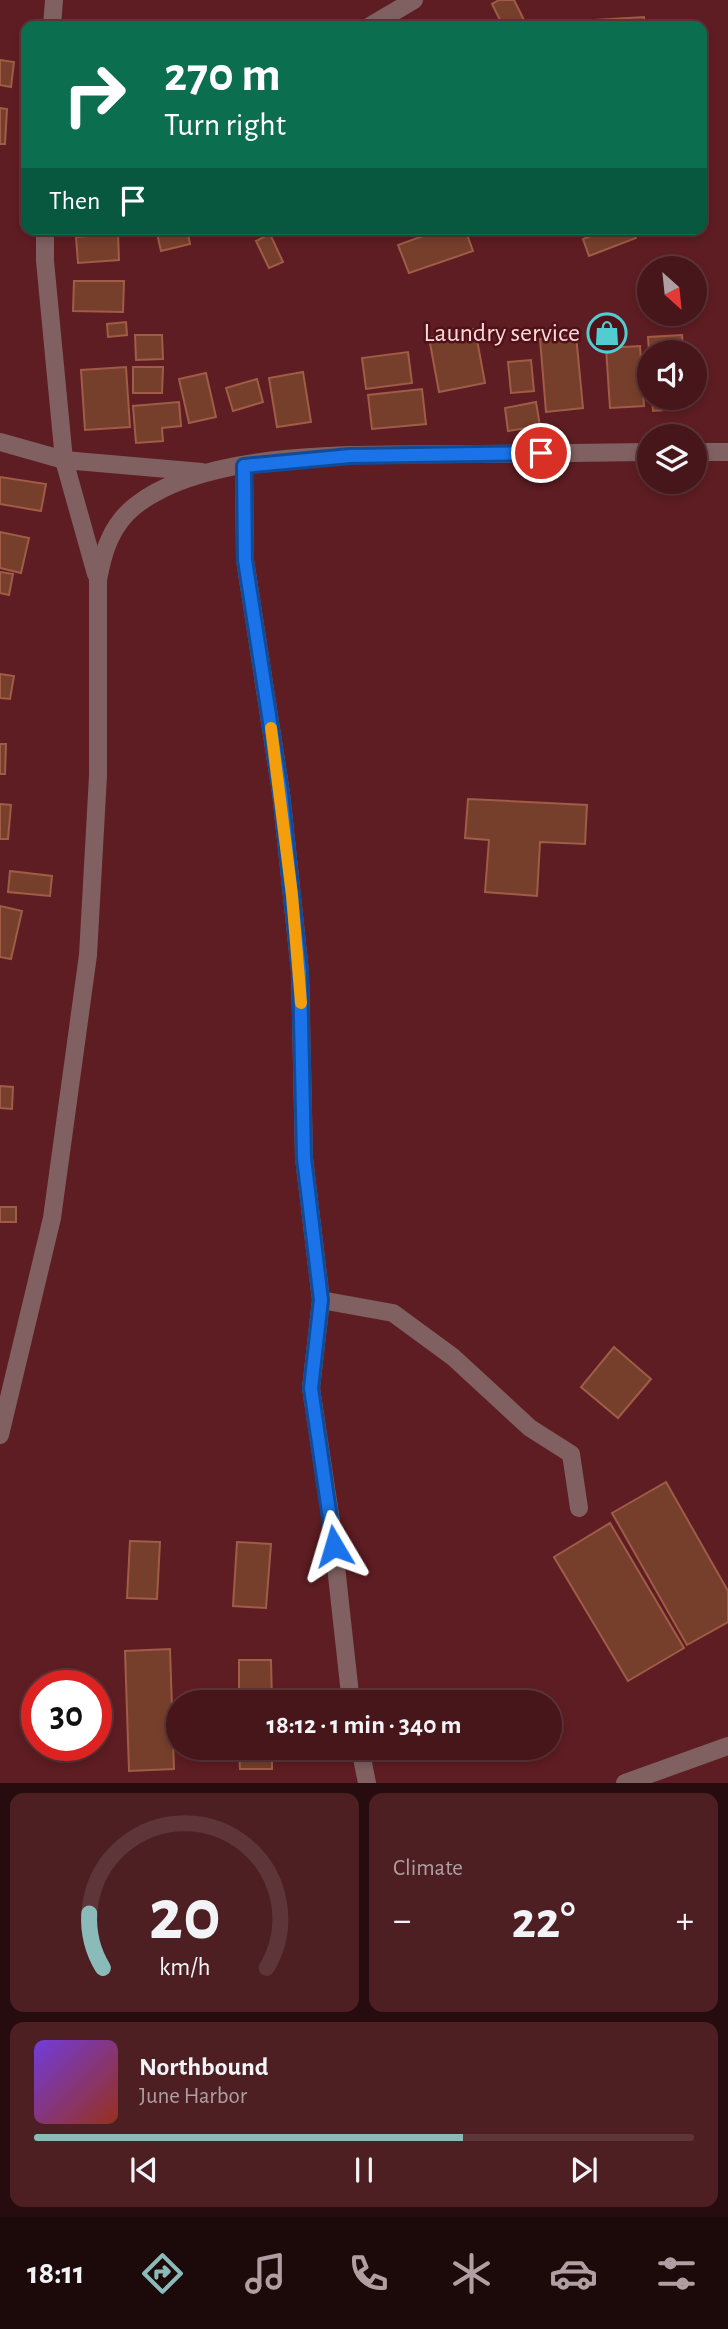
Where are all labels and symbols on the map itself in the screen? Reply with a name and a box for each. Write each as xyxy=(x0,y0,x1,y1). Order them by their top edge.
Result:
north arrow xyxy=(637,256,707,326)
shop icon: Laundry service xyxy=(586,312,628,354)
place label: Laundry service xyxy=(424,320,580,346)
pin xyxy=(511,423,571,483)
position arrow xyxy=(297,1509,371,1583)
speed limit sign: 30 xyxy=(21,1670,112,1761)

